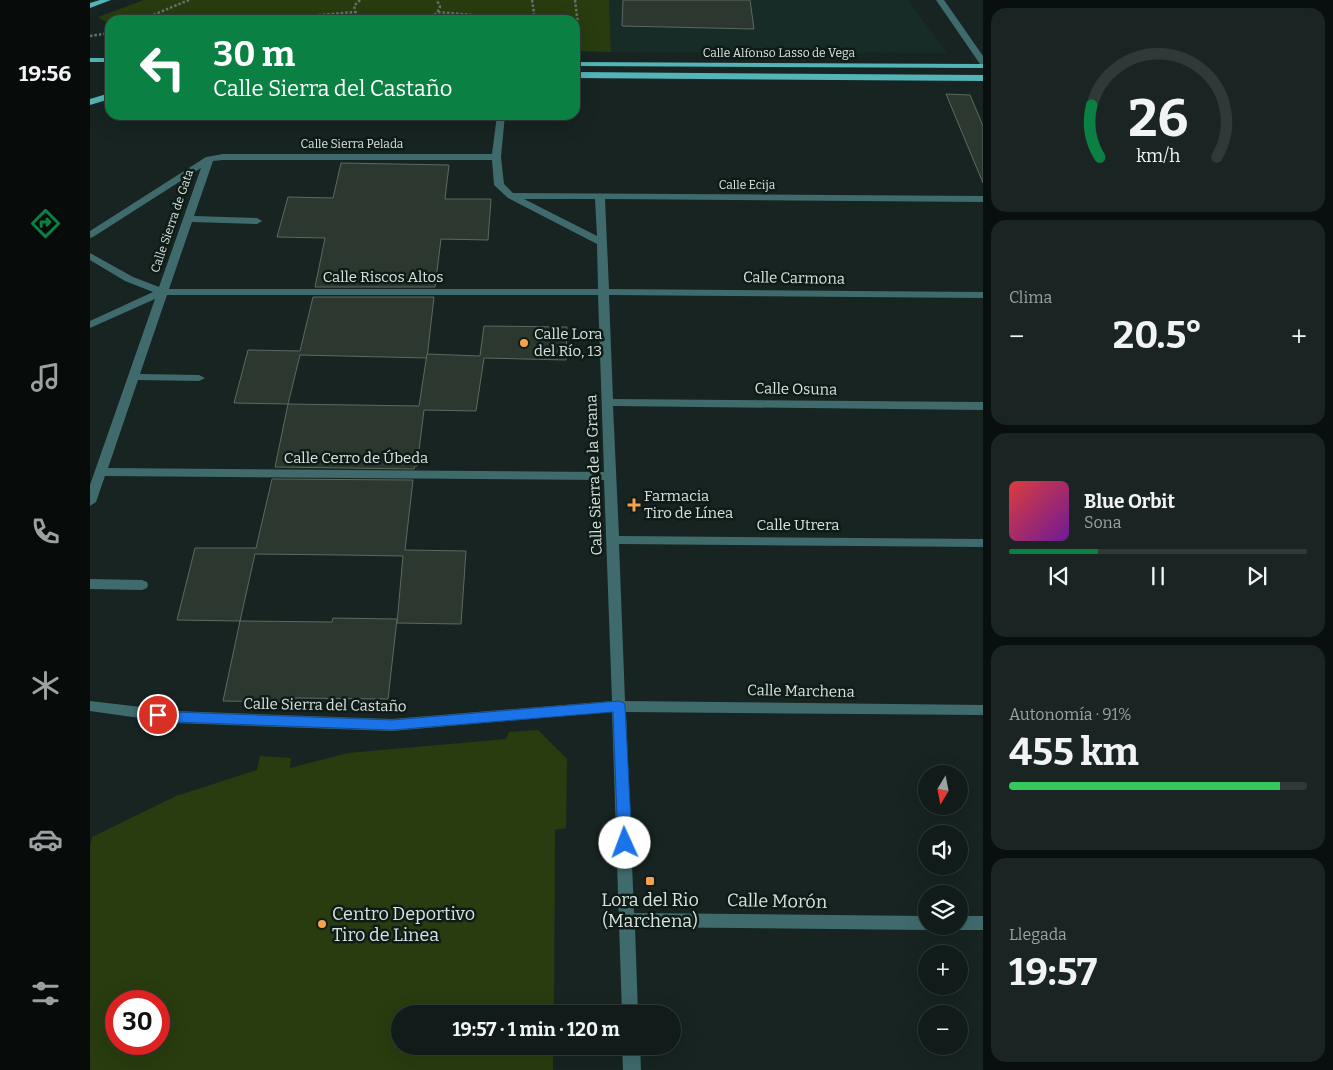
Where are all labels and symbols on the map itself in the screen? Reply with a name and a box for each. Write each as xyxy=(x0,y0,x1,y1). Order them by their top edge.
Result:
street label: Calle Alfonso Lasso de Vega xyxy=(703,46,856,60)
street label: Calle Sierra Pelada xyxy=(301,137,404,151)
street label: Calle Sierra de Gata xyxy=(148,167,196,274)
street label: Calle Ecija xyxy=(719,178,776,192)
street label: Calle Riscos Altos xyxy=(323,268,443,286)
street label: Calle Carmona xyxy=(743,268,845,288)
place label: Calle Lora del Río, 13 xyxy=(534,325,603,360)
marker: Calle Lora del Río, 13 xyxy=(518,337,530,349)
street label: Calle Osuna xyxy=(755,379,837,399)
street label: Calle Sierra de la Grana xyxy=(582,394,606,556)
street label: Calle Cerro de Úbeda xyxy=(284,449,428,467)
place label: Farmacia Tiro de Línea xyxy=(644,487,733,522)
marker: Farmacia Tiro de Línea xyxy=(628,499,640,511)
street label: Calle Utrera xyxy=(757,516,839,534)
street label: Calle Marchena xyxy=(747,681,855,701)
pin xyxy=(137,694,179,736)
street label: Calle Sierra del Castaño xyxy=(243,695,407,715)
north arrow xyxy=(918,765,968,815)
position arrow xyxy=(598,816,650,868)
marker: Lora del Rio (Marchena) xyxy=(644,875,656,887)
place label: Lora del Rio (Marchena) xyxy=(601,889,699,932)
street label: Calle Morón xyxy=(727,889,828,913)
place label: Centro Deportivo Tiro de Linea xyxy=(332,903,475,946)
marker: Centro Deportivo Tiro de Linea xyxy=(316,918,328,930)
speed limit sign: 30 xyxy=(105,990,170,1055)

